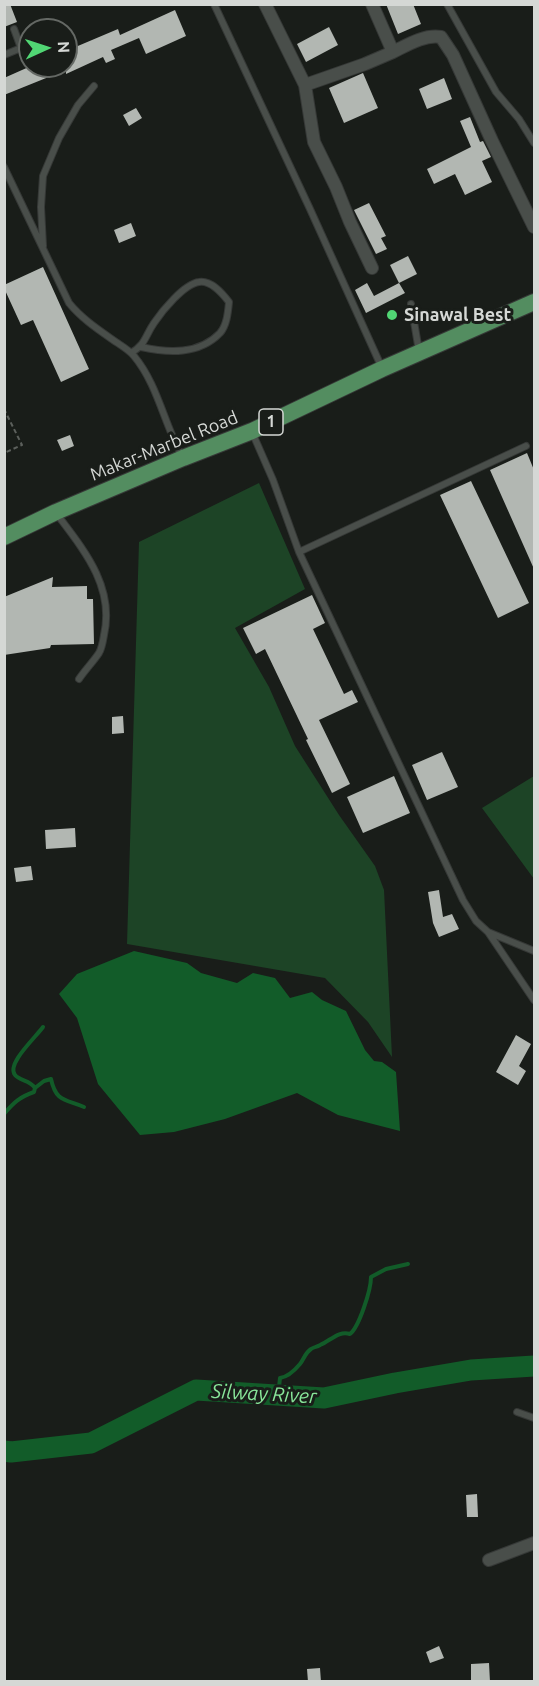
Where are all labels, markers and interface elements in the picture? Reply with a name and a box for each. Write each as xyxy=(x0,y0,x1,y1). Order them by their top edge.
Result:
north arrow xyxy=(18,18,78,78)
text: N xyxy=(55,41,73,54)
place label: Sinawal Best xyxy=(404,304,511,326)
marker: Sinawal Best xyxy=(385,308,399,322)
street label: Makar-Marbel Road xyxy=(87,407,241,485)
road number: 1 xyxy=(259,409,283,435)
water label: Silway River xyxy=(211,1379,317,1409)

